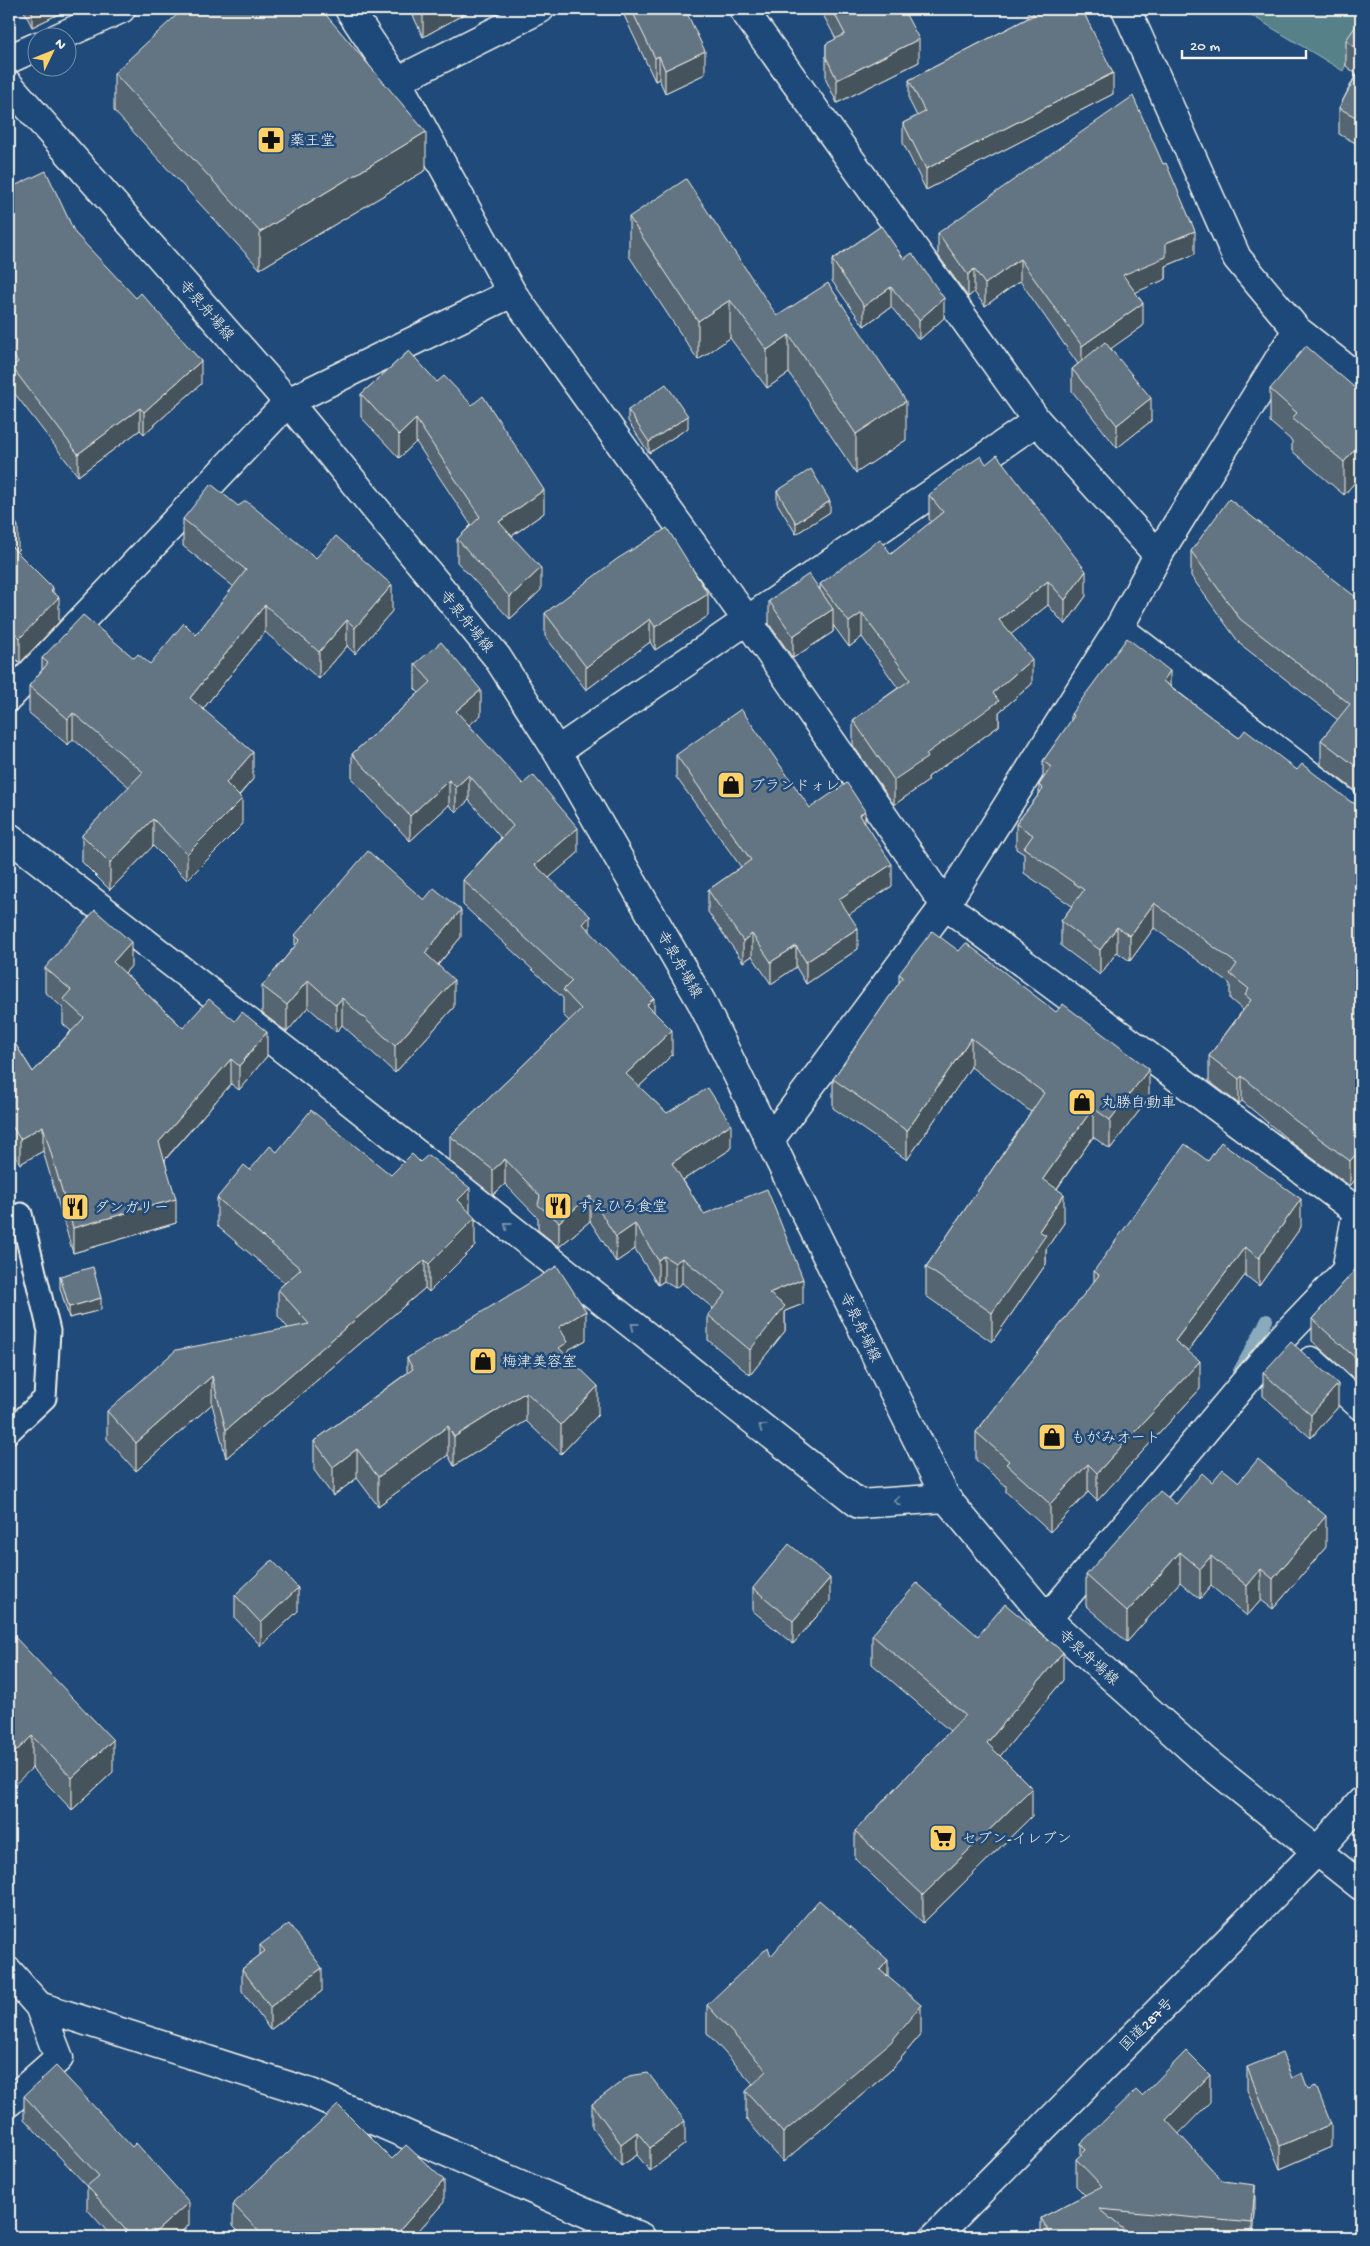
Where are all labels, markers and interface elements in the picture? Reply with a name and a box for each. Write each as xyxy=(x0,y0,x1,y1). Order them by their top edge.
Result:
north arrow xyxy=(28,28,78,78)
scale bar xyxy=(1182,28,1306,60)
text: N xyxy=(50,36,69,54)
text: 20 m xyxy=(1190,38,1220,56)
pharmacy icon: 薬王堂 xyxy=(256,125,286,155)
place label: 薬王堂 xyxy=(290,132,335,151)
street label: 寺泉舟場線 xyxy=(174,276,238,346)
street label: 寺泉舟場線 xyxy=(435,587,497,657)
shop icon: ブランドォレ xyxy=(716,770,746,800)
place label: ブランドォレ xyxy=(750,778,840,796)
street label: 寺泉舟場線 xyxy=(652,928,706,1002)
shop icon: 丸勝自動車 xyxy=(1067,1087,1097,1117)
place label: 丸勝自動車 xyxy=(1101,1094,1176,1113)
restaurant icon: すえひろ食堂 xyxy=(543,1191,573,1221)
restaurant icon: ダンガリー xyxy=(60,1192,90,1222)
place label: すえひろ食堂 xyxy=(577,1198,667,1217)
place label: ダンガリー xyxy=(94,1199,169,1218)
one-way arrow xyxy=(504,1223,513,1231)
street label: 寺泉舟場線 xyxy=(835,1290,885,1366)
one-way arrow xyxy=(630,1323,640,1332)
shop icon: 梅津美容室 xyxy=(468,1346,498,1376)
place label: 梅津美容室 xyxy=(502,1353,577,1372)
shop icon: もがみオート xyxy=(1037,1422,1067,1452)
one-way arrow xyxy=(758,1423,767,1432)
place label: もがみオート xyxy=(1071,1430,1161,1448)
one-way arrow xyxy=(893,1495,901,1506)
street label: 寺泉舟場線 xyxy=(1054,1626,1122,1690)
supermarket icon: セブン-イレブン xyxy=(928,1823,958,1853)
place label: セブン-イレブン xyxy=(962,1831,1072,1849)
street label: 国道287号 xyxy=(1117,1995,1178,2056)

